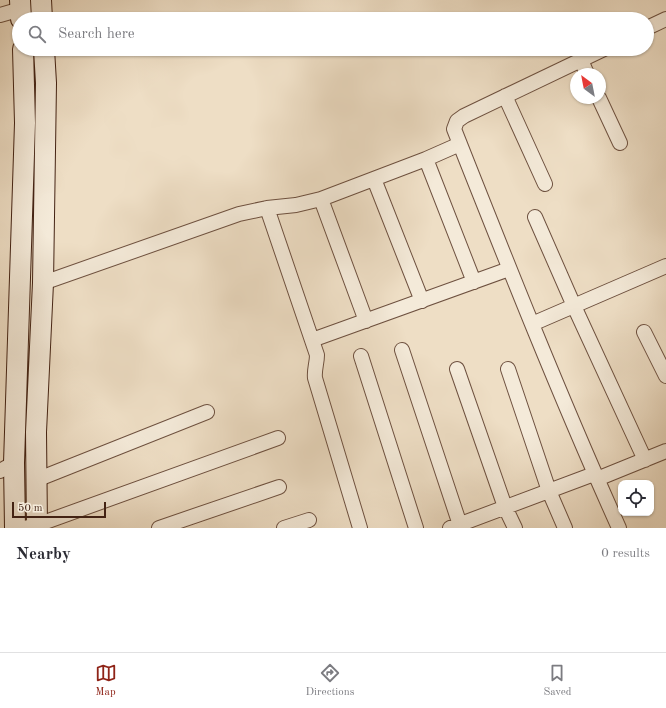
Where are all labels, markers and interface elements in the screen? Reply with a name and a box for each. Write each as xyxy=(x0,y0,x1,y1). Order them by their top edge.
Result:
search box xyxy=(12,12,654,56)
icon: search xyxy=(26,23,48,45)
text: Search here xyxy=(58,27,135,42)
north arrow xyxy=(570,68,606,104)
map controls xyxy=(618,480,654,516)
button: locate xyxy=(618,480,654,516)
scale bar xyxy=(12,500,106,519)
text: 50 m xyxy=(18,503,43,514)
text: Nearby xyxy=(16,546,71,563)
text: 0 results xyxy=(601,547,650,560)
tab: Map xyxy=(95,662,117,700)
tab: Directions xyxy=(306,662,354,700)
tab: Saved xyxy=(543,662,571,700)

